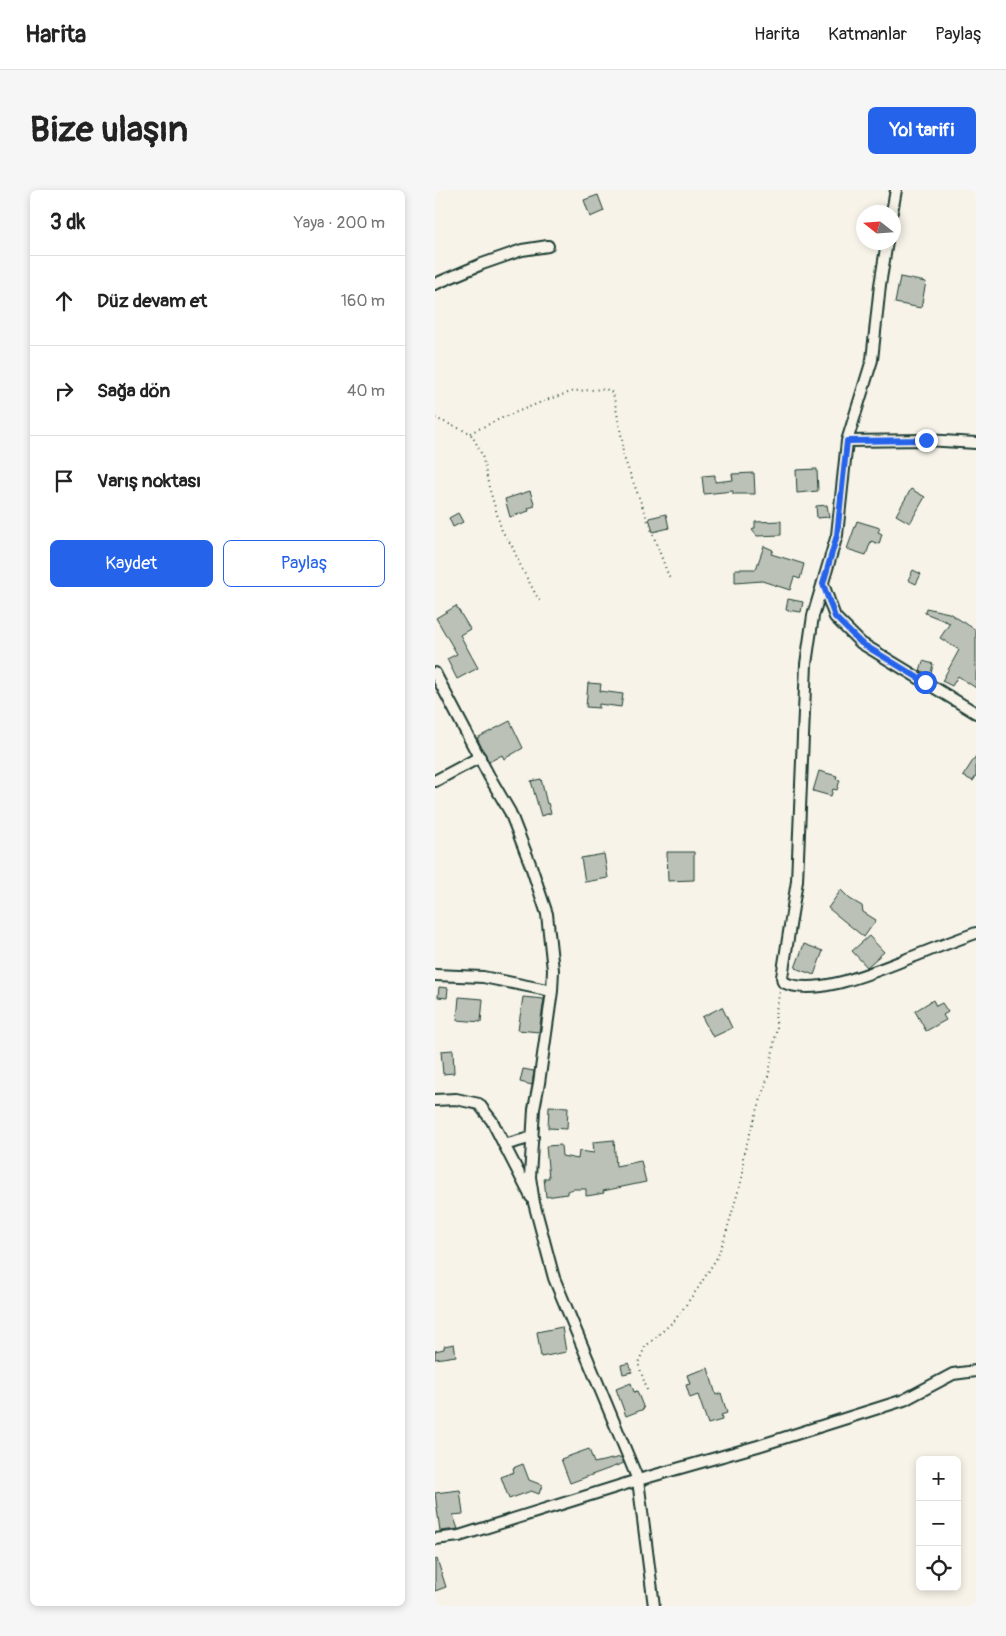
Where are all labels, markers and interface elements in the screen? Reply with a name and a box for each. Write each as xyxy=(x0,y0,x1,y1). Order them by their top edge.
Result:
text: Harita xyxy=(25,20,86,49)
text: Harita xyxy=(754,23,800,46)
text: Katmanlar xyxy=(828,23,907,46)
text: Paylaş xyxy=(935,23,981,46)
button: Yol tarifi xyxy=(868,107,976,154)
text: Bize ulaşın xyxy=(30,108,188,152)
north arrow xyxy=(856,205,901,250)
text: 3 dk xyxy=(50,209,85,236)
text: Yaya · 200 m xyxy=(294,213,385,233)
icon: ahead xyxy=(50,287,78,315)
text: Düz devam et xyxy=(97,289,207,313)
text: 160 m xyxy=(341,291,385,311)
icon: right xyxy=(50,377,78,405)
text: Sağa dön xyxy=(97,379,170,403)
text: 40 m xyxy=(347,381,385,401)
route end xyxy=(915,429,938,452)
icon: arrive xyxy=(50,467,78,495)
text: Varış noktası xyxy=(97,469,201,493)
button: Kaydet xyxy=(50,540,213,587)
button: Paylaş xyxy=(223,540,385,587)
route start xyxy=(914,671,937,694)
map controls xyxy=(916,1456,961,1591)
button: + xyxy=(916,1456,961,1501)
button: − xyxy=(916,1501,961,1546)
button: locate xyxy=(916,1546,961,1591)

